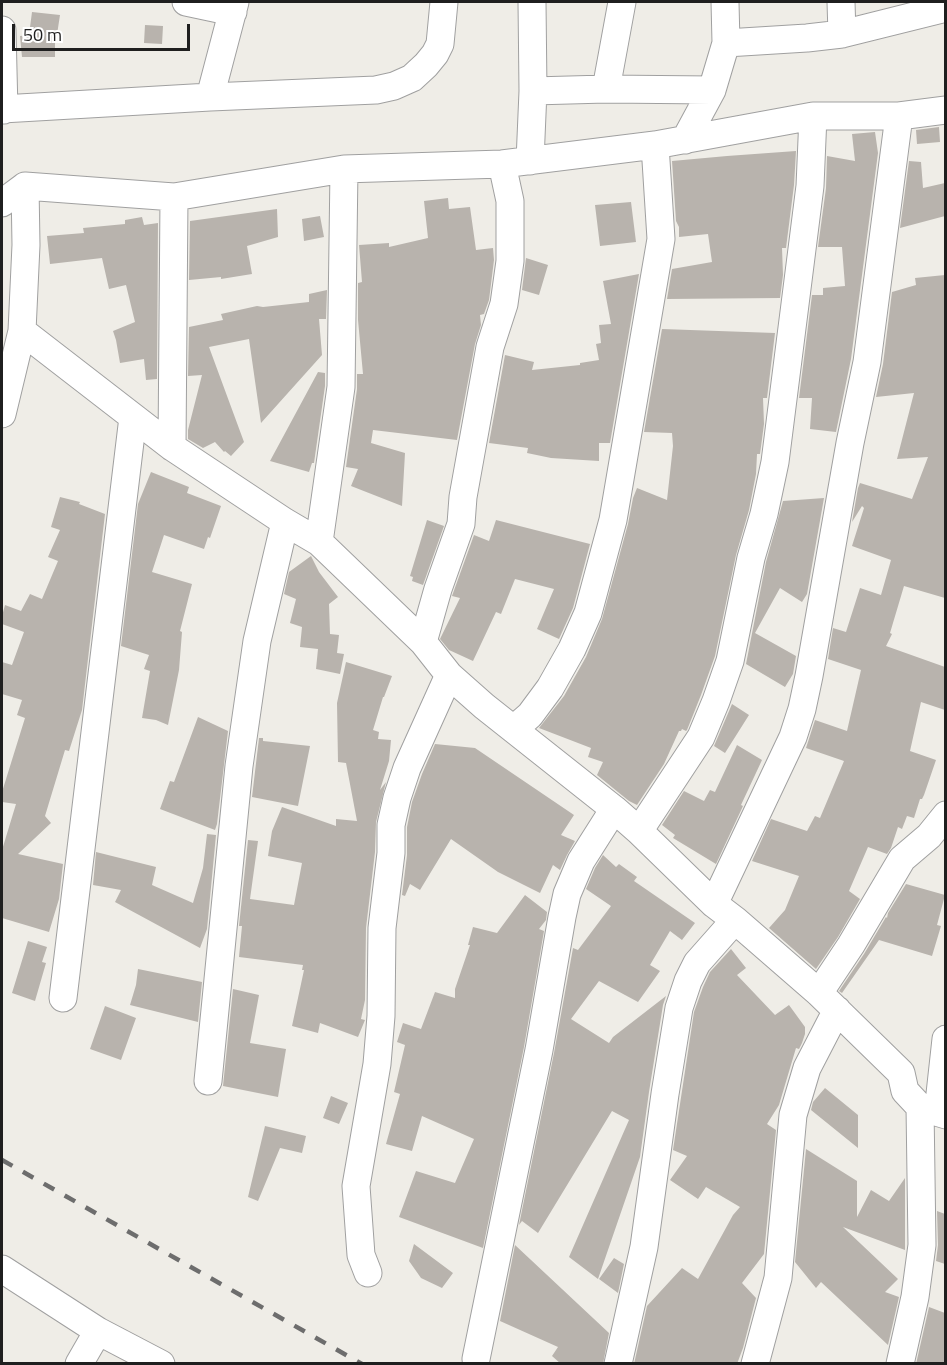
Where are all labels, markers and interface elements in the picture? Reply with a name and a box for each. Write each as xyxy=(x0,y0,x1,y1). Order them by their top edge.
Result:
scale bar xyxy=(15,12,194,50)
text: 50 m xyxy=(23,21,62,48)

